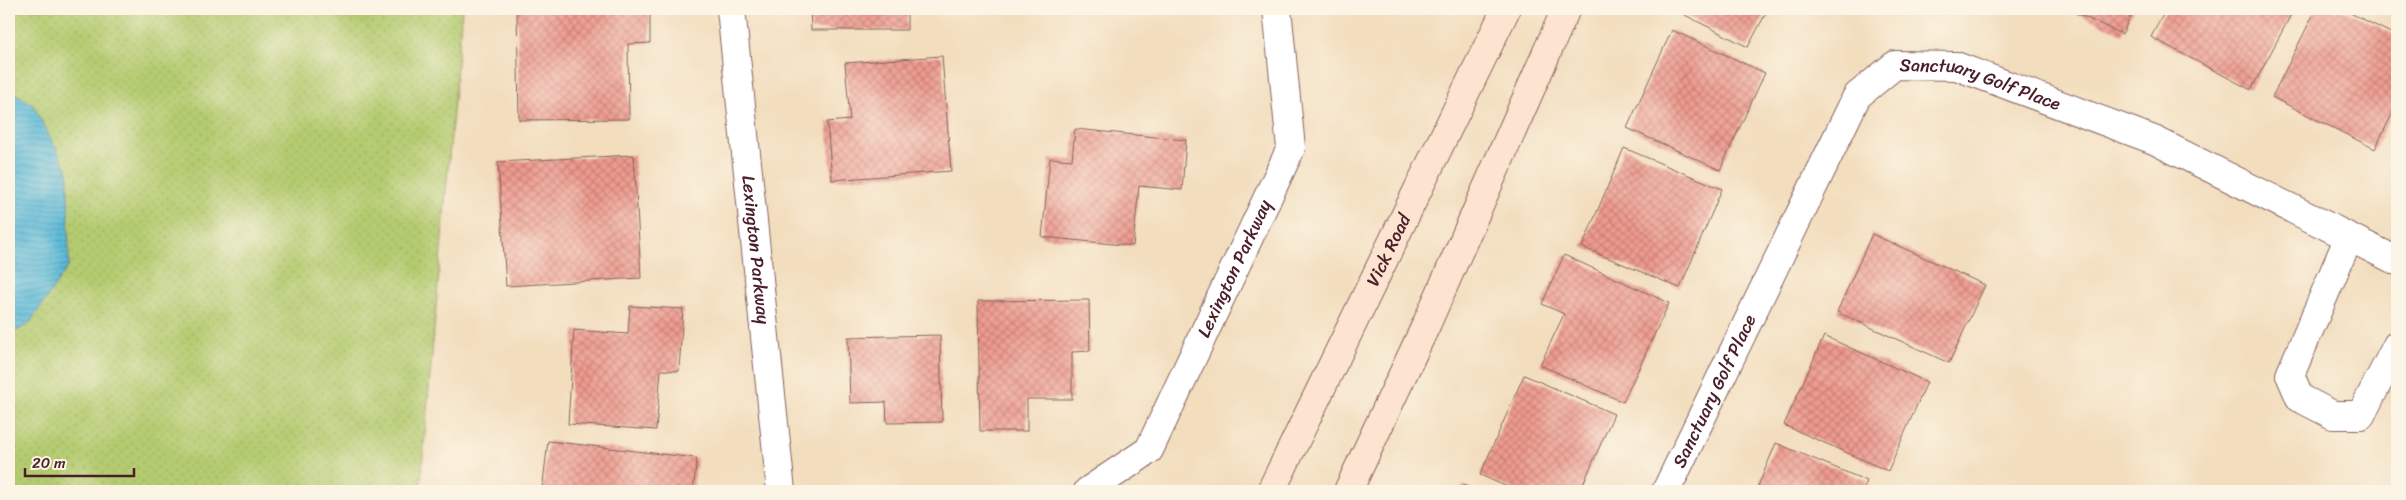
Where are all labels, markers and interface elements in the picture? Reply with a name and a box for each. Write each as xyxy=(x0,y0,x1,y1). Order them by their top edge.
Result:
street label: Sanctuary Golf Place xyxy=(1899,49,2066,120)
street label: Lexington Parkway xyxy=(732,174,780,326)
street label: Lexington Parkway xyxy=(1188,193,1281,343)
street label: Vick Road xyxy=(1357,207,1420,292)
street label: Sanctuary Golf Place xyxy=(1664,309,1765,473)
scale bar xyxy=(25,445,134,477)
text: 20 m xyxy=(32,450,66,476)

